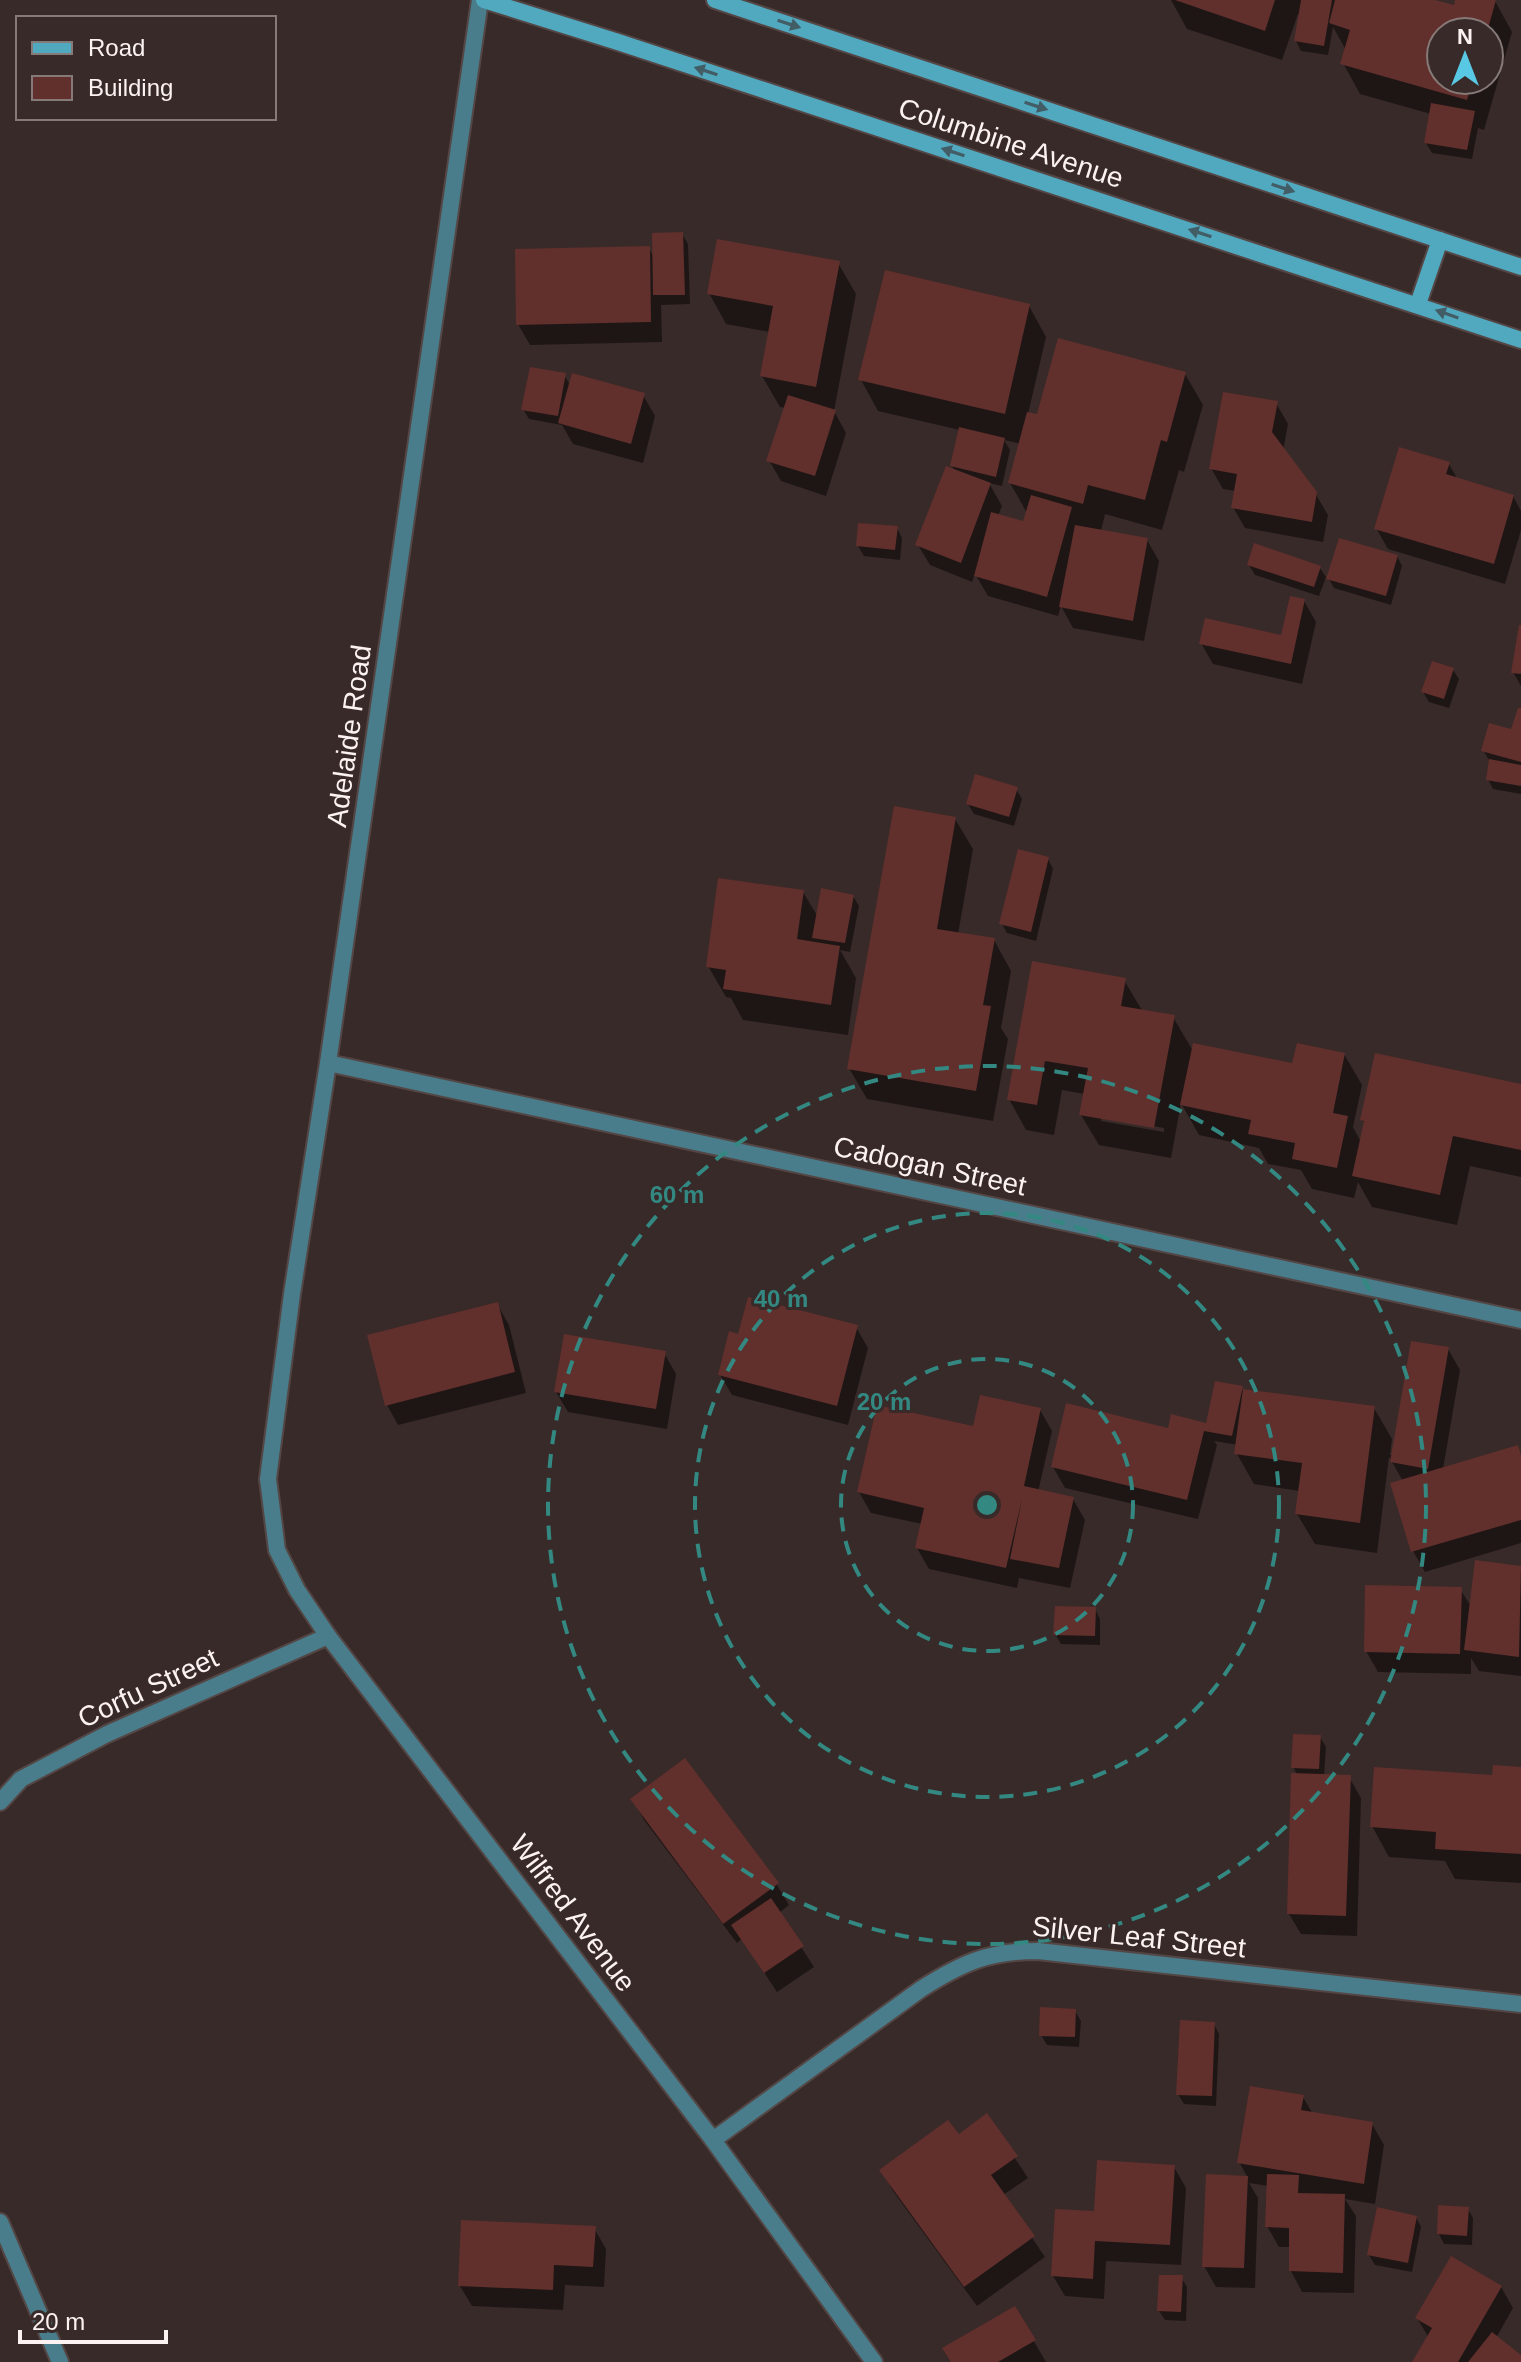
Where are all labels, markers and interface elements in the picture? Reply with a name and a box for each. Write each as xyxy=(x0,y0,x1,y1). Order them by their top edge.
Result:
legend xyxy=(16,16,276,120)
north arrow xyxy=(1425,16,1505,96)
one-way arrow xyxy=(777,19,801,31)
text: N xyxy=(1457,24,1473,49)
text: Road xyxy=(88,34,145,61)
one-way arrow xyxy=(694,64,718,76)
text: Building xyxy=(88,74,173,101)
street label: Columbine Avenue xyxy=(895,92,1127,194)
one-way arrow xyxy=(1024,100,1048,113)
one-way arrow xyxy=(941,145,965,157)
one-way arrow xyxy=(1271,182,1295,195)
one-way arrow xyxy=(1188,226,1212,238)
one-way arrow xyxy=(1435,308,1459,320)
street label: Adelaide Road xyxy=(321,643,377,829)
street label: Cadogan Street xyxy=(831,1130,1029,1202)
text: 60 m xyxy=(650,1181,704,1208)
text: 40 m xyxy=(754,1285,808,1312)
text: 20 m xyxy=(857,1388,911,1415)
centre of rings xyxy=(973,1491,1001,1519)
street label: Corfu Street xyxy=(73,1642,223,1734)
street label: Wilfred Avenue xyxy=(504,1829,642,1997)
street label: Silver Leaf Street xyxy=(1031,1910,1248,1964)
scale bar xyxy=(20,2294,166,2344)
text: 20 m xyxy=(32,2308,85,2335)

